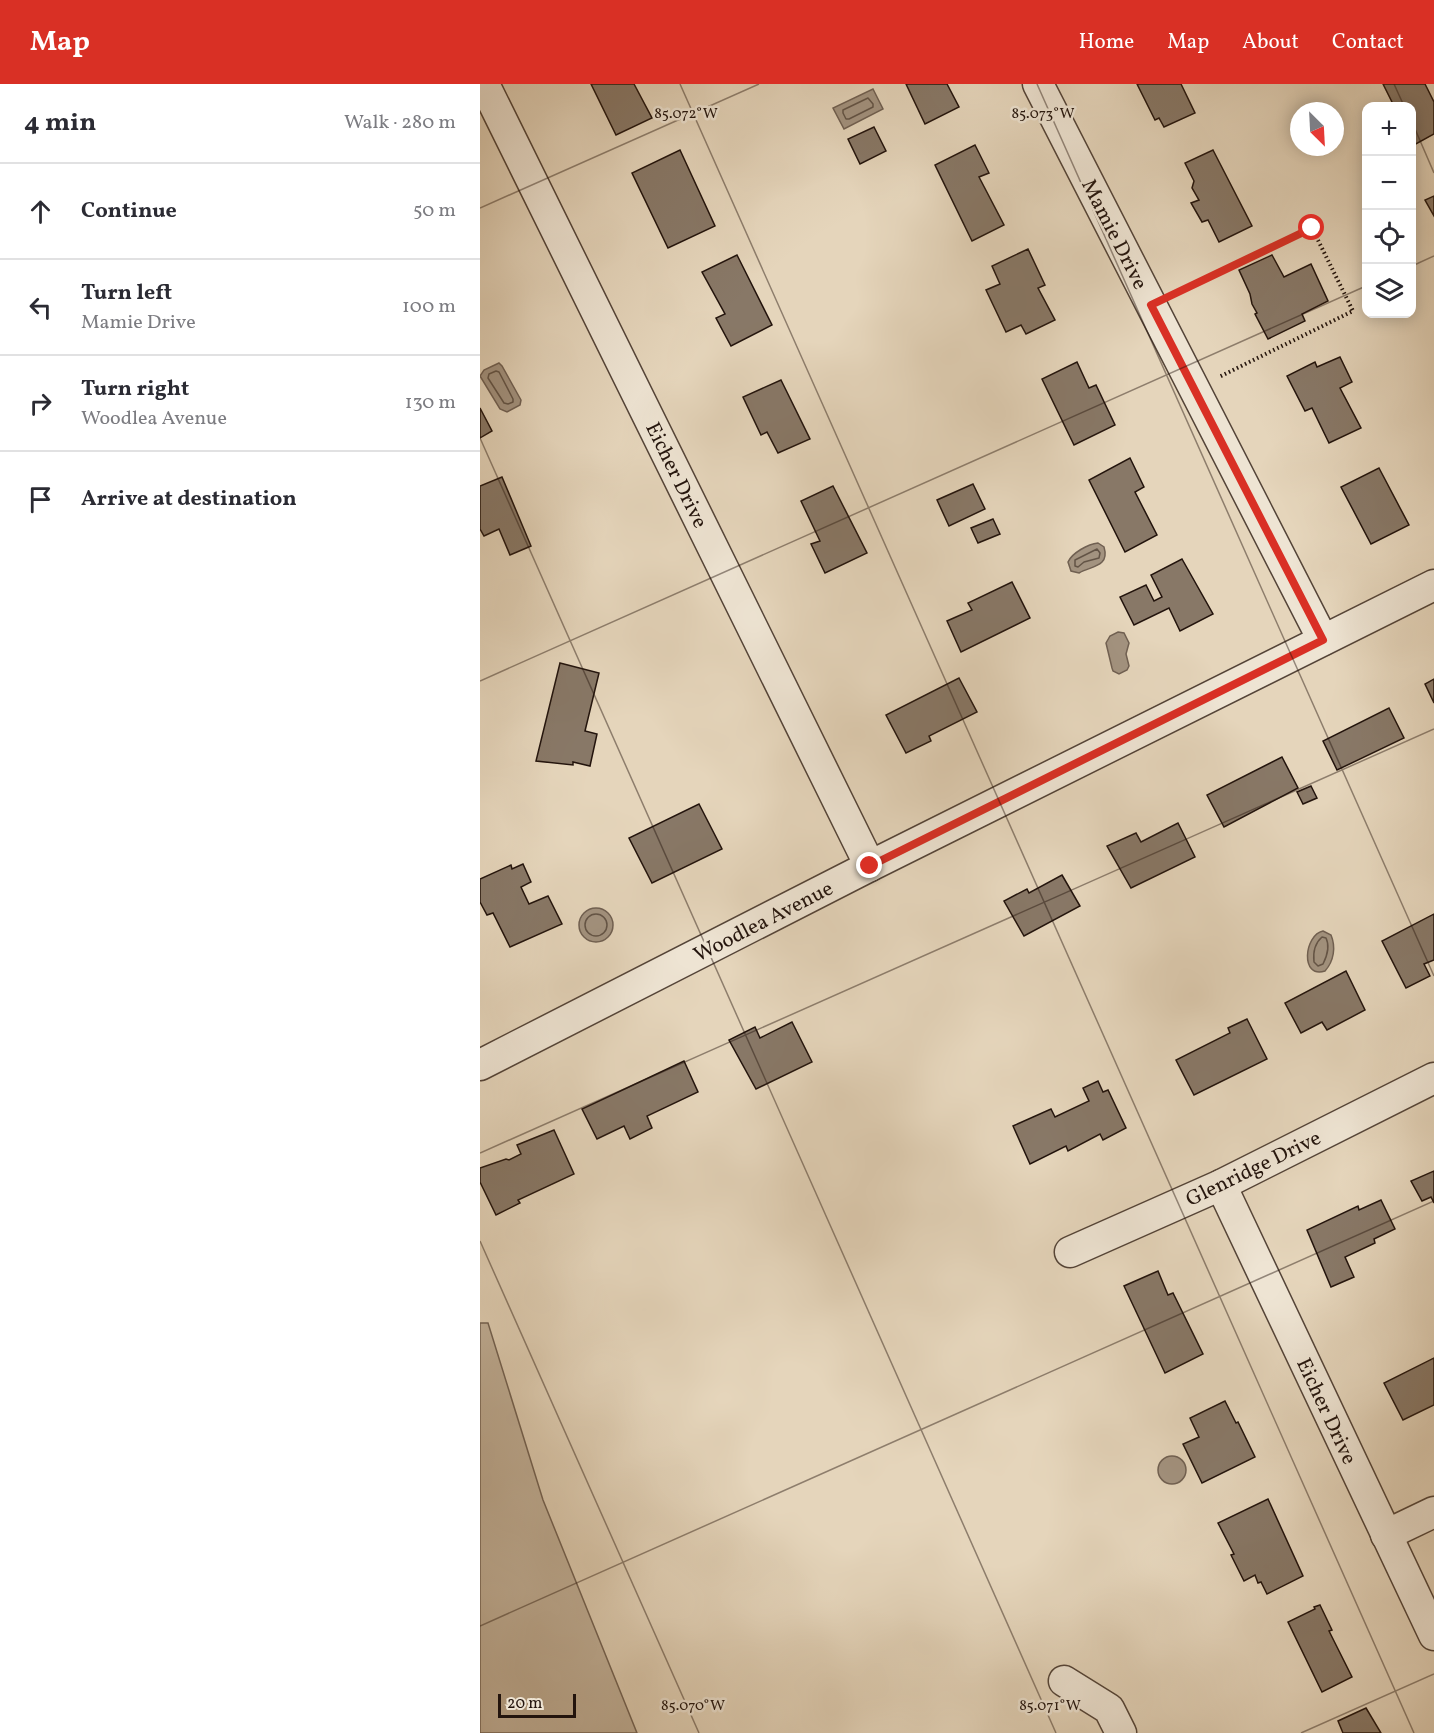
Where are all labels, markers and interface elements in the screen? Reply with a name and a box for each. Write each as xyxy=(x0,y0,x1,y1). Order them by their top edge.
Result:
text: Map xyxy=(30,23,90,62)
text: Home xyxy=(1079,28,1134,57)
text: Map xyxy=(1167,28,1209,57)
text: About xyxy=(1242,28,1299,57)
text: Contact xyxy=(1332,28,1404,57)
north arrow xyxy=(1290,102,1344,156)
map controls xyxy=(1362,102,1416,318)
button: + xyxy=(1362,102,1416,156)
text: 85.072°W xyxy=(654,104,718,125)
text: 85.073°W xyxy=(1011,104,1075,125)
text: 4 min xyxy=(24,105,96,141)
text: Walk · 280 m xyxy=(344,109,456,137)
button: − xyxy=(1362,156,1416,210)
street label: Mamie Drive xyxy=(1073,174,1154,295)
icon: ahead xyxy=(24,195,57,228)
text: Continue xyxy=(81,196,177,227)
text: 50 m xyxy=(413,197,456,225)
button: locate xyxy=(1362,210,1416,264)
route start xyxy=(1298,214,1324,240)
button: layers xyxy=(1362,264,1416,318)
text: Turn left xyxy=(81,278,172,309)
icon: left xyxy=(24,291,57,324)
text: 100 m xyxy=(402,293,456,321)
text: Mamie Drive xyxy=(81,309,196,337)
text: Turn right xyxy=(81,374,189,405)
icon: right xyxy=(24,387,57,420)
text: 130 m xyxy=(405,389,456,417)
text: Woodlea Avenue xyxy=(81,405,227,433)
street label: Eicher Drive xyxy=(638,418,714,534)
icon: arrive xyxy=(24,483,57,516)
text: Arrive at destination xyxy=(81,484,297,515)
route end xyxy=(856,852,882,878)
street label: Woodlea Avenue xyxy=(689,875,839,970)
street label: Glenridge Drive xyxy=(1181,1124,1326,1215)
street label: Eicher Drive xyxy=(1288,1354,1363,1470)
scale bar xyxy=(498,1691,576,1718)
text: 20 m xyxy=(507,1693,542,1715)
text: 85.070°W xyxy=(661,1696,725,1717)
text: 85.071°W xyxy=(1019,1696,1081,1717)

